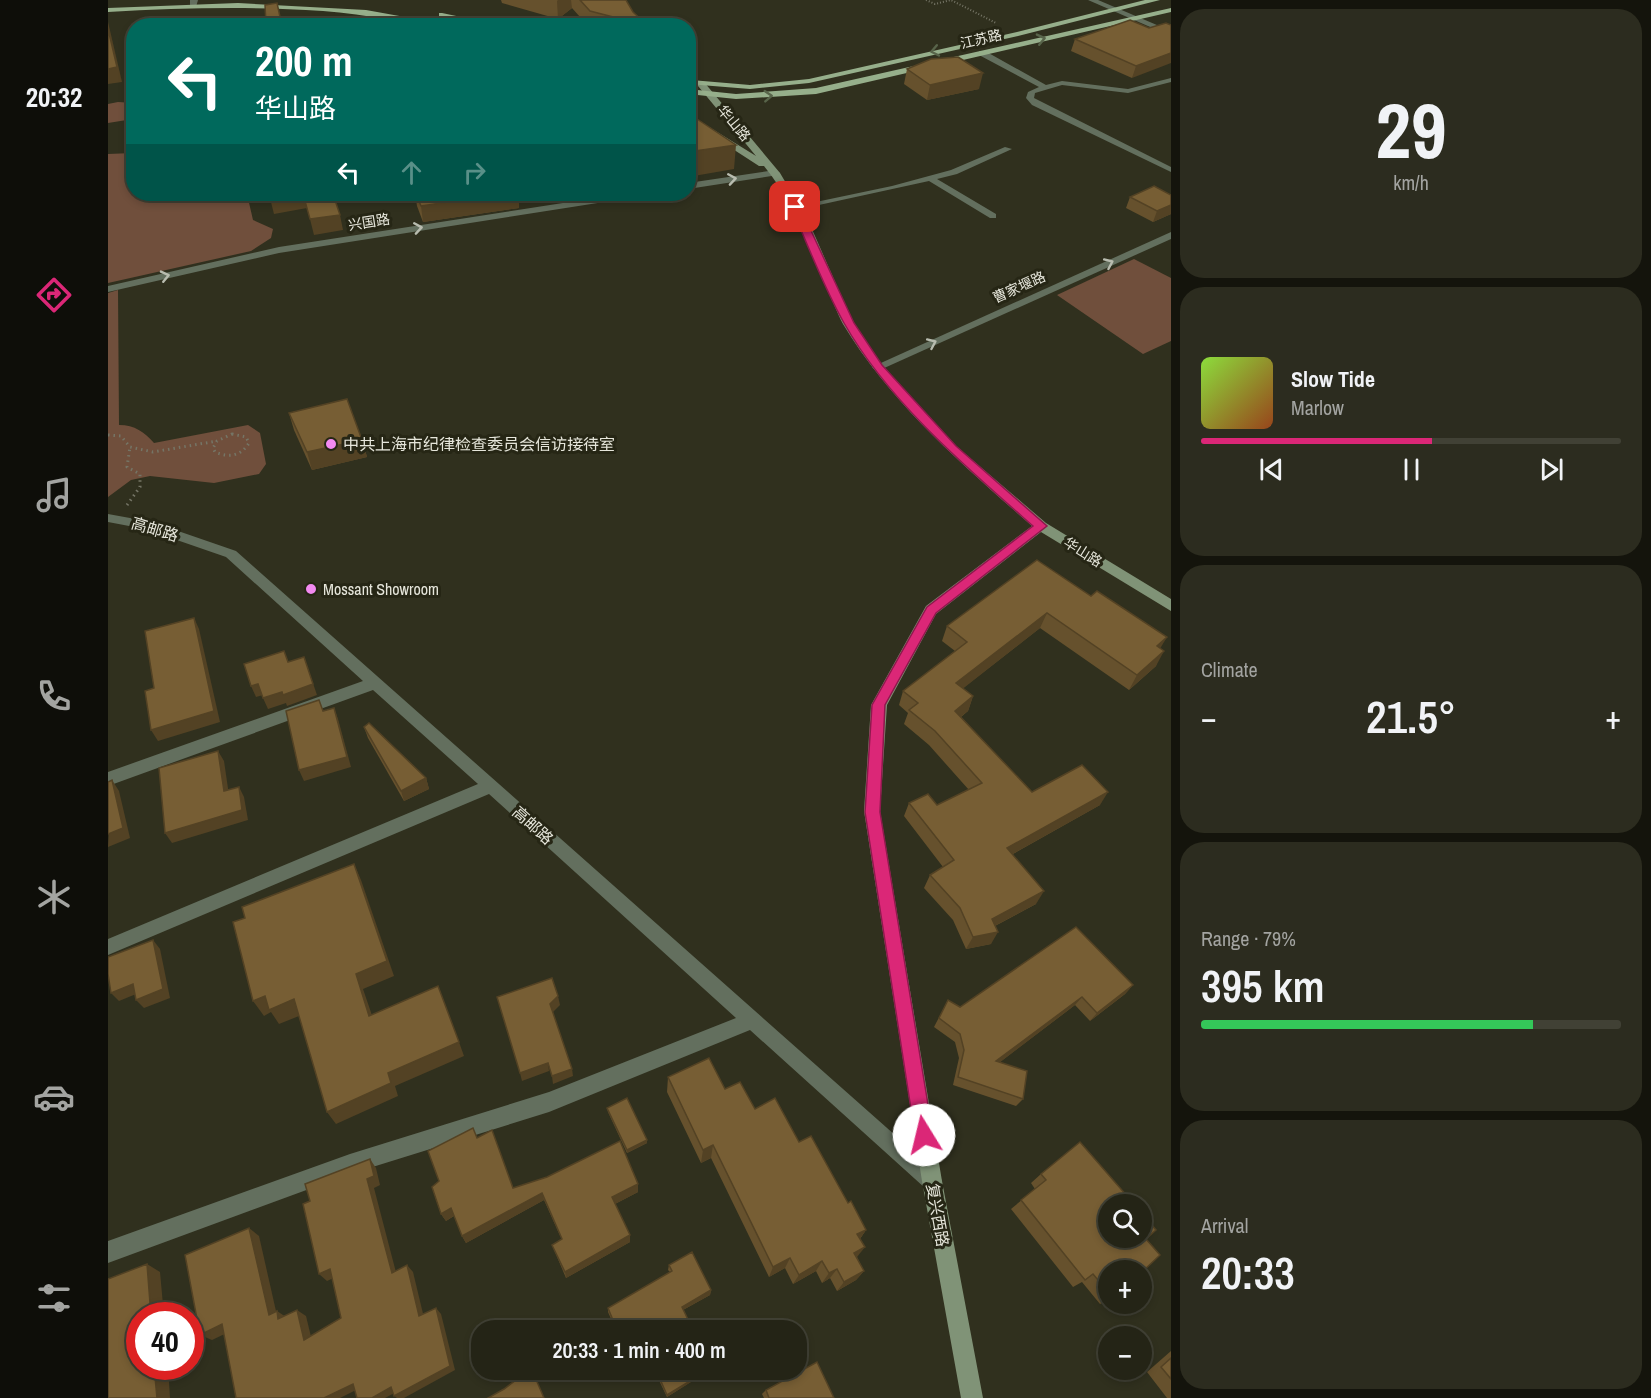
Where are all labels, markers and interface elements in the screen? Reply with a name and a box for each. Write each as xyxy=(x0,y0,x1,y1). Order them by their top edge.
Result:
street label: 江苏路 xyxy=(959,26,1003,52)
text: 200 m xyxy=(255,33,353,89)
one-way arrow xyxy=(1036,34,1046,47)
icon: left xyxy=(156,42,234,120)
one-way arrow xyxy=(931,44,941,57)
text: 29 xyxy=(1375,77,1447,182)
text: 20:32 xyxy=(26,79,82,115)
one-way arrow xyxy=(764,89,773,102)
text: 华山路 xyxy=(255,90,336,126)
street label: 华山路 xyxy=(714,101,754,145)
icon: left xyxy=(332,156,365,189)
icon: ahead xyxy=(395,156,428,189)
icon: right xyxy=(458,156,491,189)
text: km/h xyxy=(1393,169,1429,196)
one-way arrow xyxy=(726,173,736,186)
pin xyxy=(769,181,820,232)
icon: arrive xyxy=(778,190,811,223)
street label: 兴国路 xyxy=(347,210,391,234)
one-way arrow xyxy=(414,222,423,234)
one-way arrow xyxy=(1103,258,1114,270)
street label: 曹家堰路 xyxy=(990,267,1048,307)
one-way arrow xyxy=(160,270,170,283)
icon: directions xyxy=(33,274,75,316)
one-way arrow xyxy=(925,338,936,350)
text: Slow Tide xyxy=(1291,364,1375,394)
text: Marlow xyxy=(1291,394,1344,421)
place label: 中共上海市纪律检查委员会信访接待室 xyxy=(343,433,615,455)
marker: 中共上海市纪律检查委员会信访接待室 xyxy=(324,437,338,451)
icon: previous xyxy=(1255,453,1288,486)
icon: pause xyxy=(1395,453,1428,486)
icon: next xyxy=(1535,453,1568,486)
icon: music xyxy=(33,474,75,516)
street label: 高邮路 xyxy=(129,511,181,547)
street label: 华山路 xyxy=(1060,533,1106,571)
place label: Mossant Showroom xyxy=(323,578,439,600)
marker: Mossant Showroom xyxy=(304,582,318,596)
text: Climate xyxy=(1201,656,1258,683)
icon: phone xyxy=(33,675,75,717)
text: 21.5° xyxy=(1366,686,1456,747)
text: − xyxy=(1201,695,1217,739)
text: + xyxy=(1605,695,1621,739)
street label: 高邮路 xyxy=(508,801,558,849)
icon: climate xyxy=(33,876,75,918)
text: Range · 79% xyxy=(1201,925,1296,952)
text: 395 km xyxy=(1201,955,1325,1016)
icon: car xyxy=(33,1076,75,1118)
position arrow xyxy=(892,1103,956,1167)
street label: 复兴西路 xyxy=(922,1182,954,1248)
map controls xyxy=(1098,1194,1152,1380)
button: search xyxy=(1098,1194,1152,1248)
text: Arrival xyxy=(1201,1212,1248,1239)
text: 20:33 xyxy=(1201,1242,1295,1303)
button: + xyxy=(1098,1260,1152,1314)
icon: filters xyxy=(33,1277,75,1319)
speed limit sign: 40 xyxy=(126,1302,204,1380)
button: − xyxy=(1098,1326,1152,1380)
text: 20:33 · 1 min · 400 m xyxy=(552,1335,726,1365)

